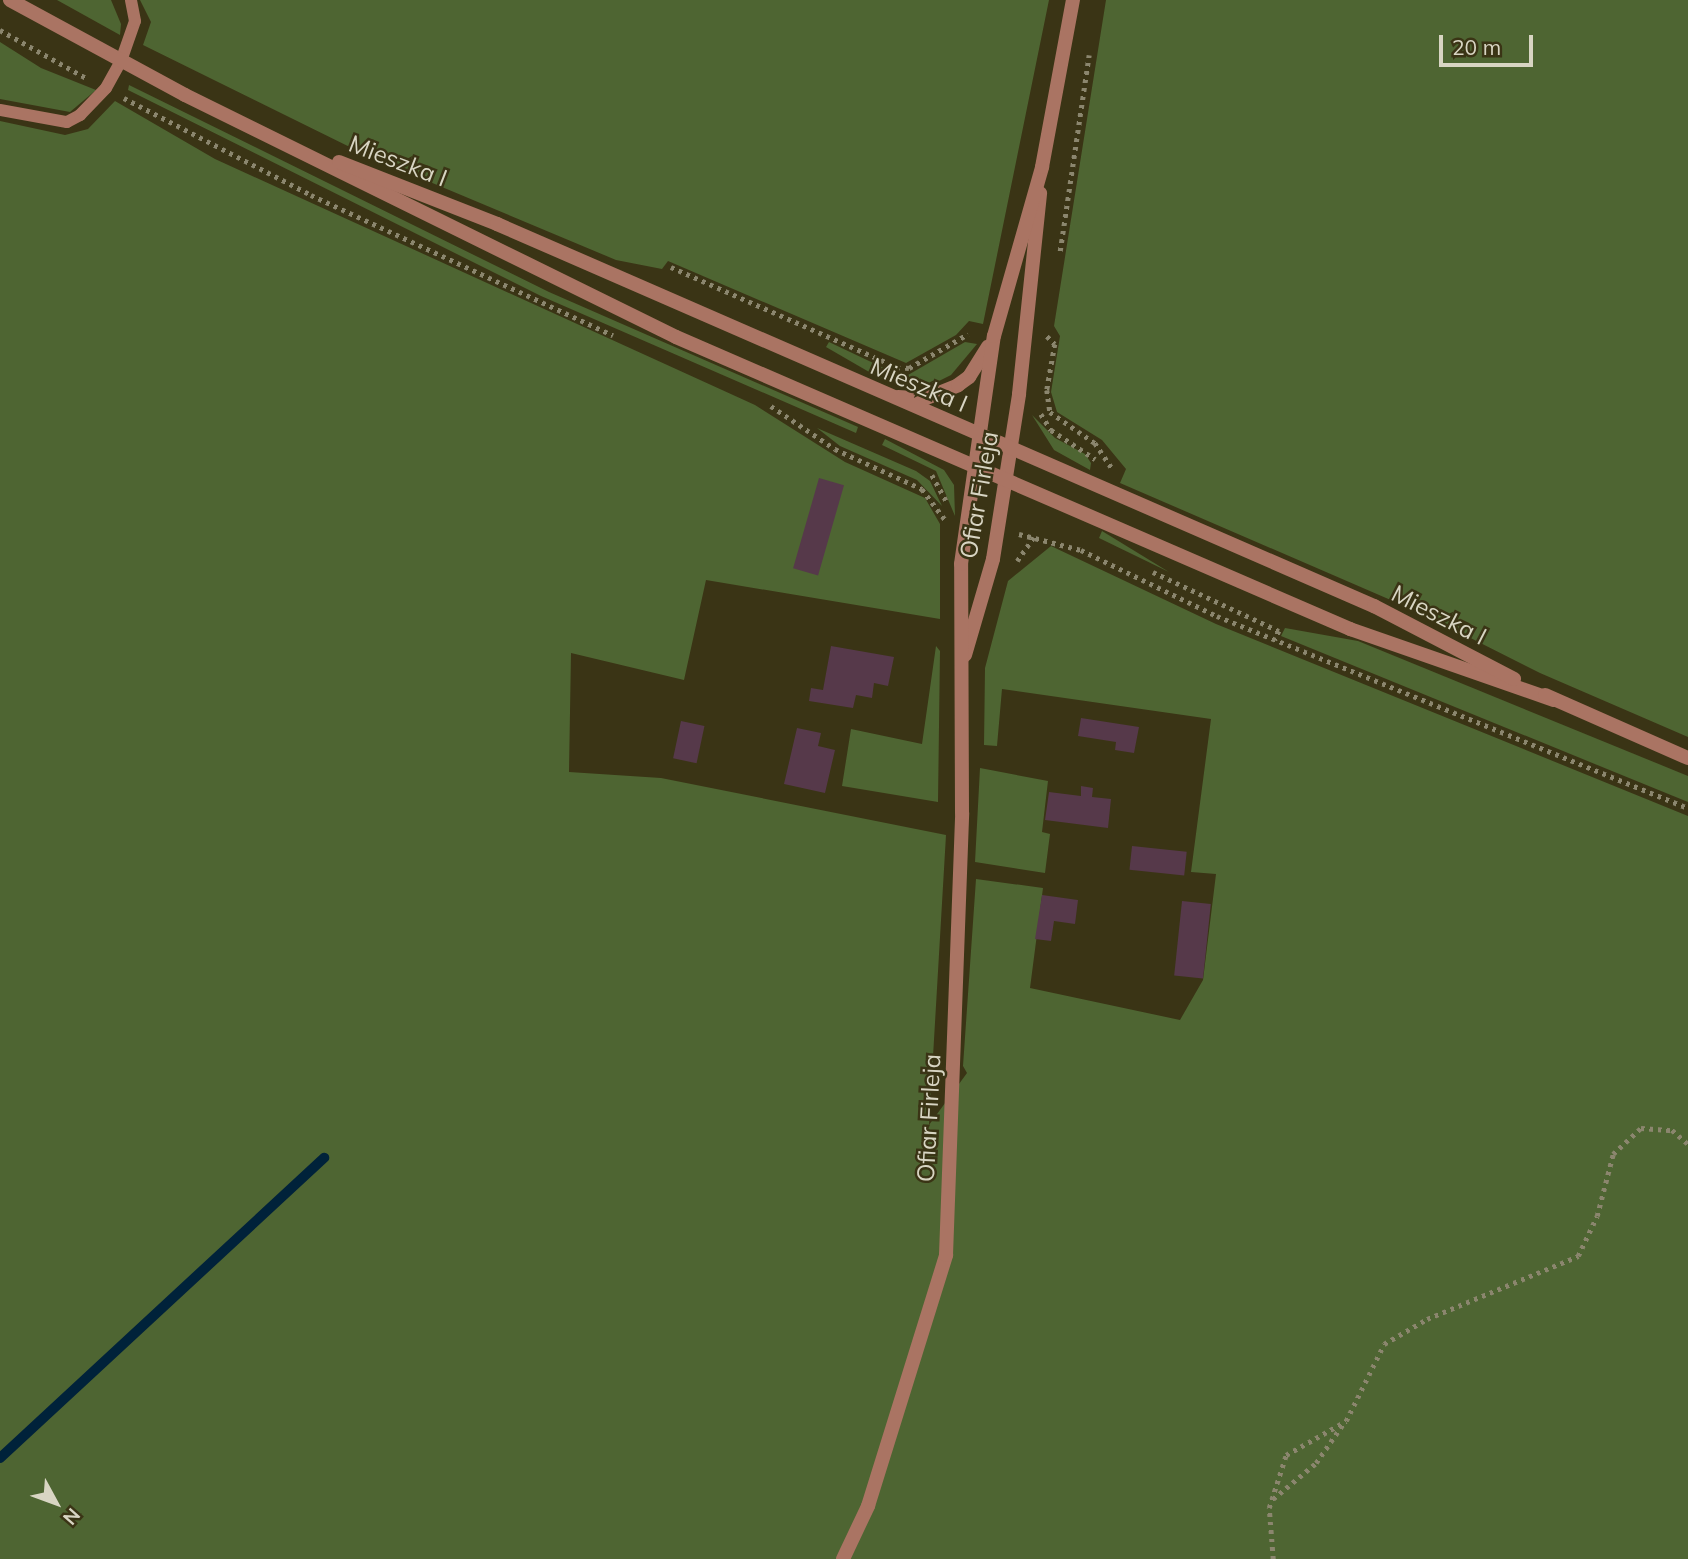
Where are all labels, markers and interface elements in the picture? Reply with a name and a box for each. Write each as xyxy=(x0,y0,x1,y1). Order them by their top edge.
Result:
scale bar xyxy=(1443,21,1538,65)
text: 20 m xyxy=(1452,34,1501,60)
street label: Mieszka I xyxy=(345,129,451,193)
street label: Mieszka I xyxy=(866,352,972,418)
street label: Ofiar Firleja xyxy=(954,429,1004,561)
street label: Mieszka I xyxy=(1387,579,1491,651)
street label: Ofiar Firleja xyxy=(911,1053,947,1183)
north arrow xyxy=(21,1468,91,1538)
text: N xyxy=(58,1503,86,1530)

